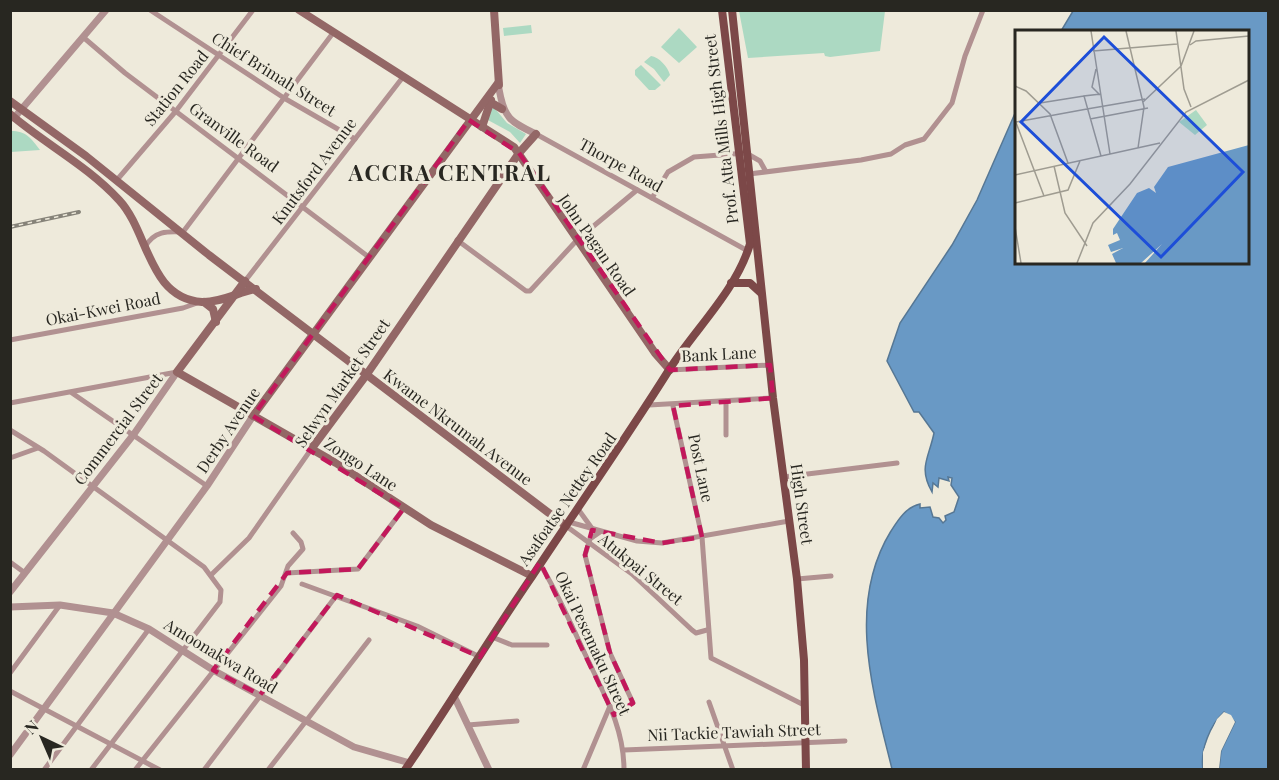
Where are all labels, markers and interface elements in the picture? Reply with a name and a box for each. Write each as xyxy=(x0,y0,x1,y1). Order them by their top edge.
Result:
street label: Chief Brimah Street xyxy=(208,27,341,120)
inset map xyxy=(1015,30,1249,264)
street label: Prof. Atta Mills High Street xyxy=(698,33,743,225)
street label: Station Road xyxy=(139,46,213,130)
street label: Granville Road xyxy=(185,97,283,176)
street label: Knutsford Avenue xyxy=(267,113,361,228)
street label: Thorpe Road xyxy=(576,133,667,196)
district label: ACCRA CENTRAL xyxy=(348,157,551,187)
street label: John Pagan Road xyxy=(554,189,640,300)
street label: Okai-Kwei Road xyxy=(44,287,162,330)
street label: Selwyn Market Street xyxy=(289,314,394,451)
street label: Bank Lane xyxy=(681,341,757,366)
street label: Kwame Nkrumah Avenue xyxy=(380,364,537,489)
street label: Commercial Street xyxy=(69,368,167,489)
street label: Derby Avenue xyxy=(191,383,264,477)
street label: Asafoatse Nettey Road xyxy=(512,428,620,570)
street label: Zongo Lane xyxy=(320,432,402,495)
street label: Post Lane xyxy=(684,432,719,504)
street label: High Street xyxy=(786,462,819,546)
street label: Atukpai Street xyxy=(594,527,688,609)
street label: Okai Pesemaku Street xyxy=(551,567,636,719)
street label: Amoonakwa Road xyxy=(160,613,282,698)
north arrow xyxy=(12,708,72,768)
text: N xyxy=(20,715,43,738)
street label: Nii Tackie Tawiah Street xyxy=(647,718,821,745)

